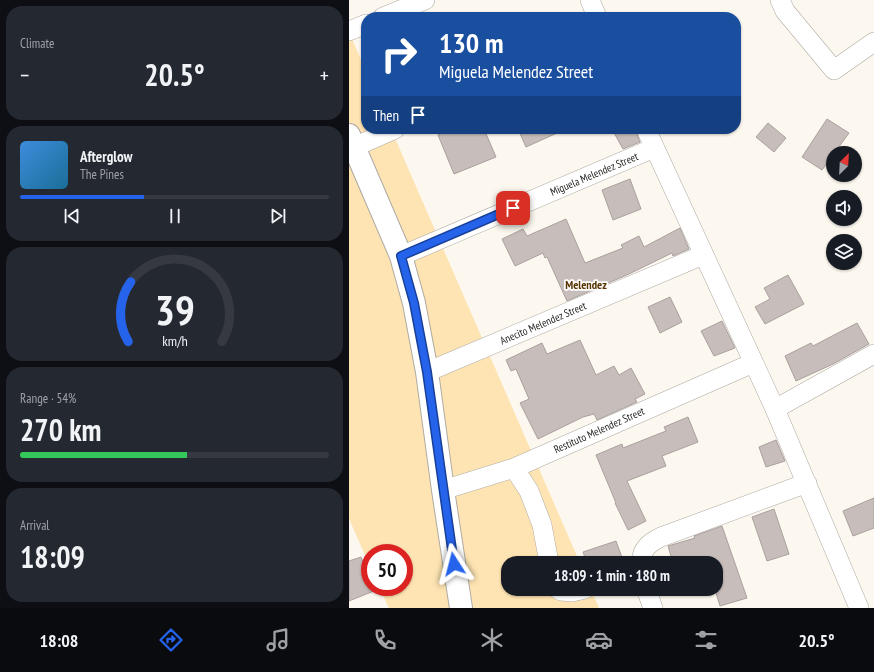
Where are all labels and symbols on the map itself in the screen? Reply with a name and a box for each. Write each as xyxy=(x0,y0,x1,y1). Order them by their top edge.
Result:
north arrow xyxy=(826,146,862,182)
street label: Miguela Melendez Street xyxy=(548,149,640,199)
pin xyxy=(496,191,530,225)
district label: Melendez xyxy=(565,277,607,292)
street label: Anecito Melendez Street xyxy=(498,299,588,347)
street label: Restituto Melendez Street xyxy=(551,404,647,456)
position arrow xyxy=(433,543,475,585)
speed limit sign: 50 xyxy=(361,544,413,596)

